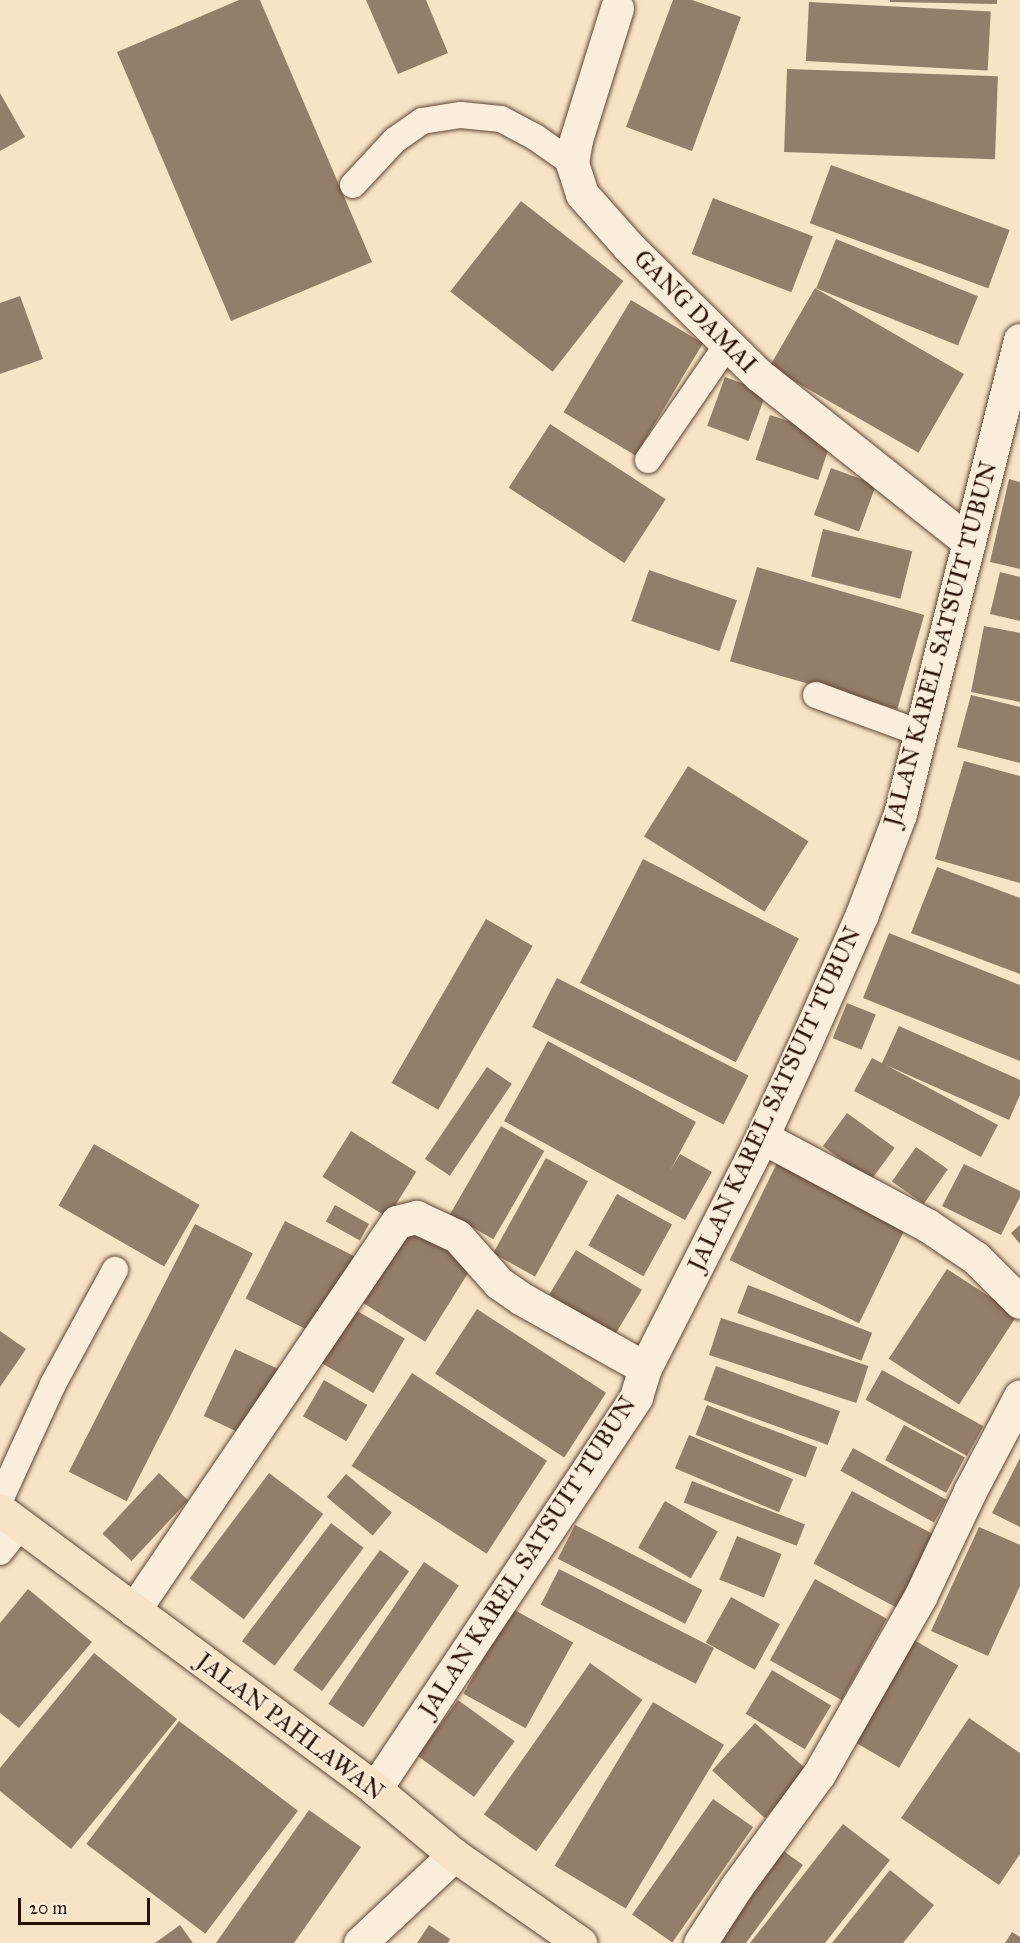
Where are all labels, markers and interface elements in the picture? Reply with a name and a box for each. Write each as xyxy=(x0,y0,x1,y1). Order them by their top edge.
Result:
street label: GANG DAMAI xyxy=(627,244,763,380)
street label: JALAN KAREL SATSUIT TUBUN xyxy=(878,458,1004,830)
street label: JALAN KAREL SATSUIT TUBUN xyxy=(682,922,868,1276)
street label: JALAN KAREL SATSUIT TUBUN xyxy=(413,1391,643,1723)
street label: JALAN PAHLAWAN xyxy=(190,1647,390,1807)
scale bar xyxy=(21,1886,153,1924)
text: 20 m xyxy=(29,1897,67,1919)

